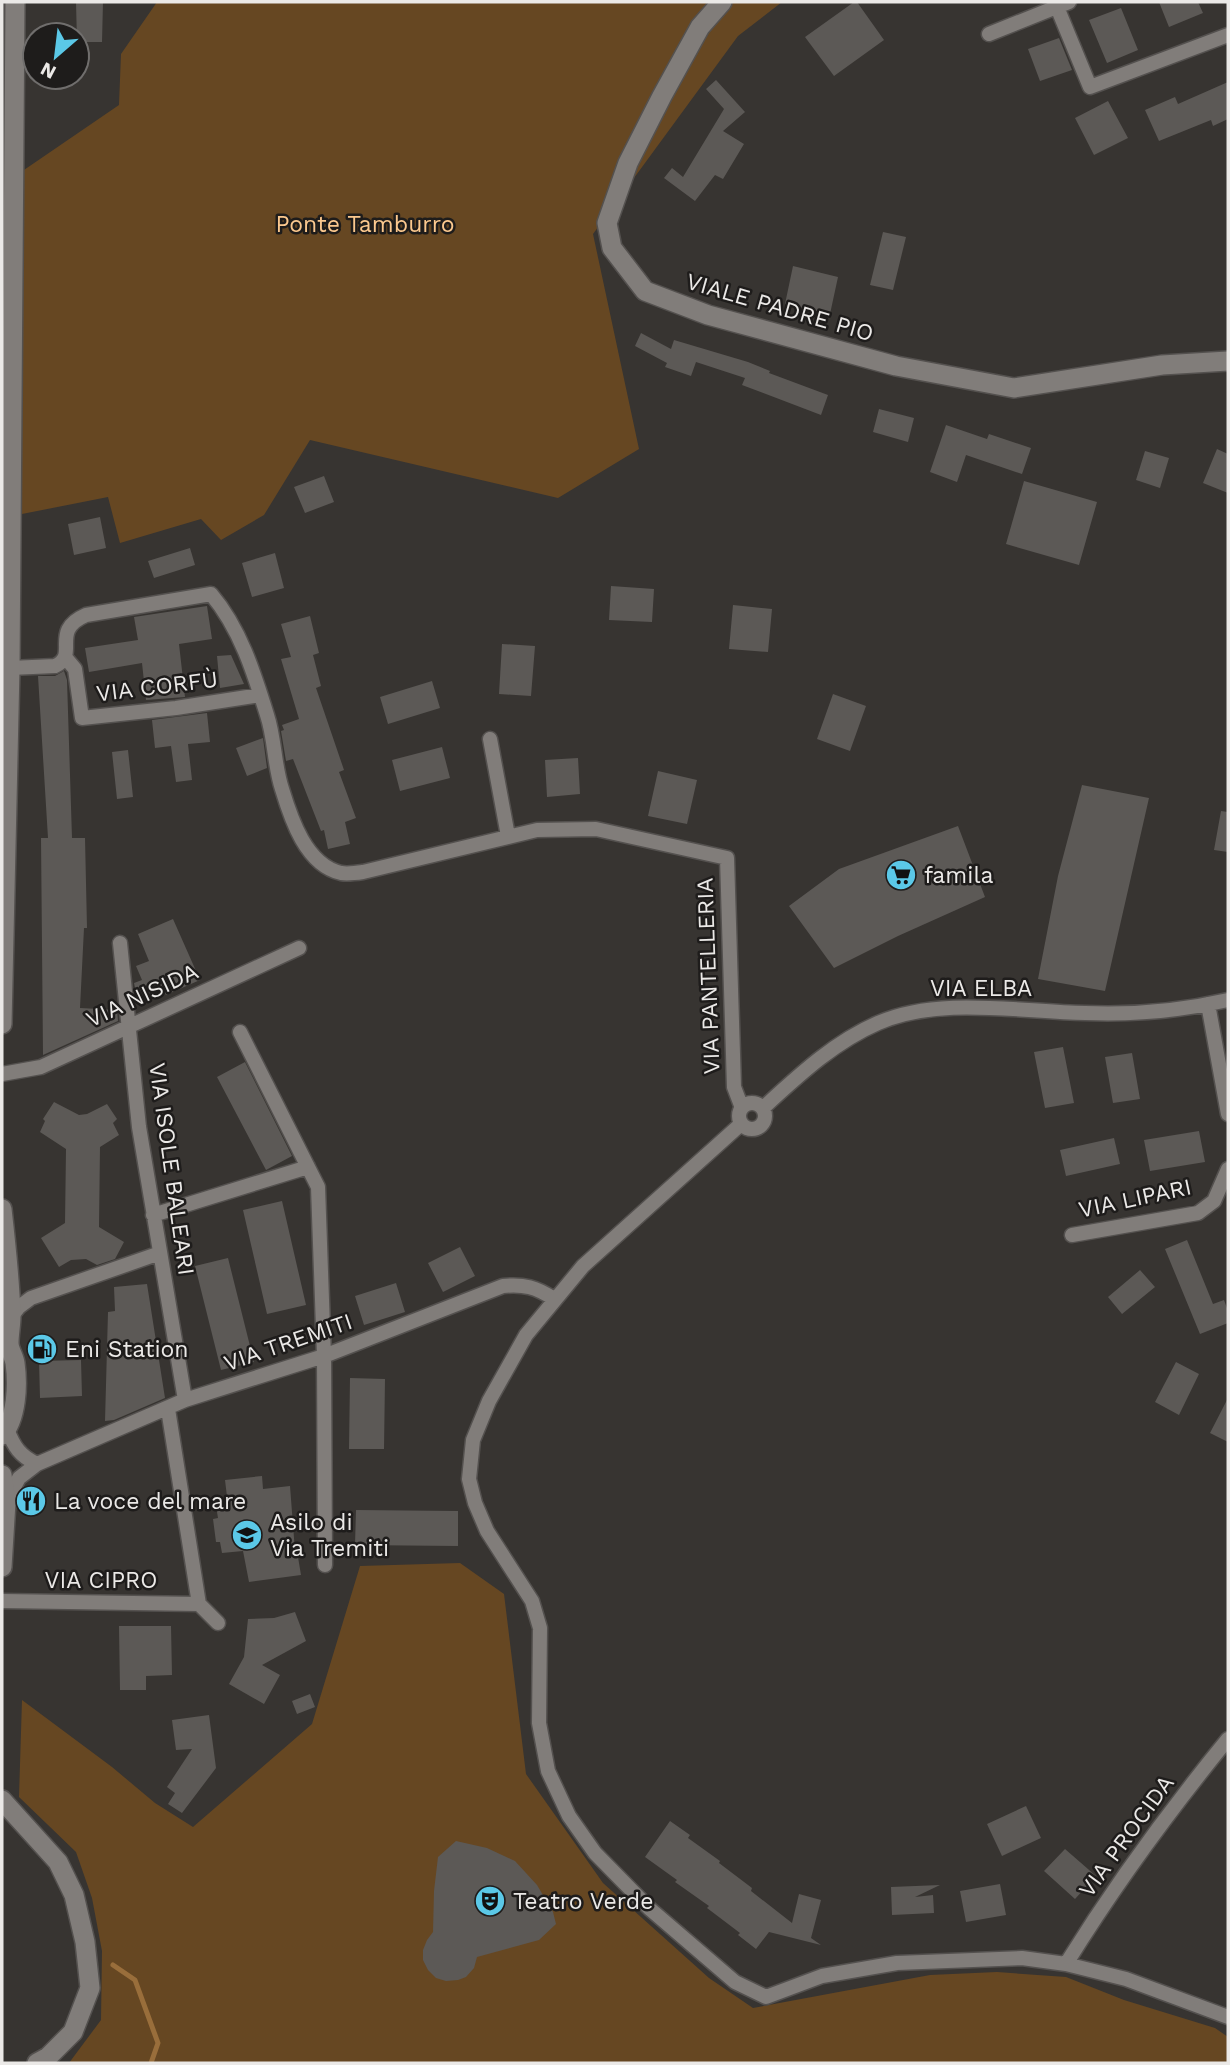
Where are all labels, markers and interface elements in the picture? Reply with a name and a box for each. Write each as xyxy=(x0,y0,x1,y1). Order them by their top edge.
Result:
north arrow xyxy=(21,21,91,91)
text: N xyxy=(37,57,60,84)
park label: Ponte Tamburro xyxy=(275,211,455,238)
street label: VIALE PADRE PIO xyxy=(683,268,877,347)
street label: VIA CORFÙ xyxy=(95,666,219,707)
supermarket icon: famila xyxy=(884,858,918,892)
place label: famila xyxy=(924,862,993,889)
street label: VIA PANTELLERIA xyxy=(692,877,725,1075)
street label: VIA NISIDA xyxy=(82,958,202,1033)
street label: VIA ELBA xyxy=(930,975,1032,1002)
street label: VIA ISOLE BALEARI xyxy=(143,1061,200,1277)
street label: VIA LIPARI xyxy=(1076,1173,1194,1224)
street label: VIA TREMITI xyxy=(220,1308,356,1377)
fuel station icon: Eni Station xyxy=(25,1332,59,1366)
place label: Eni Station xyxy=(65,1336,189,1363)
restaurant icon: La voce del mare xyxy=(14,1484,48,1518)
place label: La voce del mare xyxy=(54,1488,246,1515)
place label: Asilo di Via Tremiti xyxy=(270,1509,389,1562)
school or university icon: Asilo di Via Tremiti xyxy=(230,1518,264,1552)
street label: VIA CIPRO xyxy=(45,1567,157,1594)
street label: VIA PROCIDA xyxy=(1073,1770,1180,1903)
theatre icon: Teatro Verde xyxy=(473,1884,507,1918)
place label: Teatro Verde xyxy=(513,1888,654,1915)

